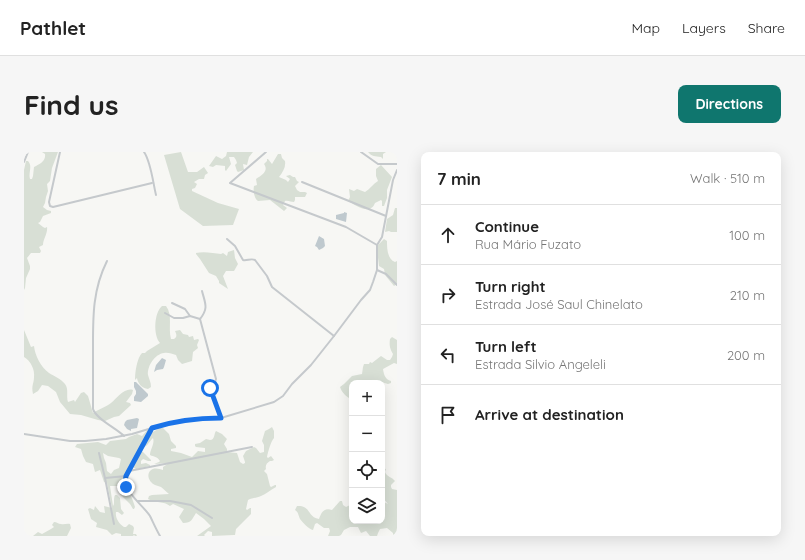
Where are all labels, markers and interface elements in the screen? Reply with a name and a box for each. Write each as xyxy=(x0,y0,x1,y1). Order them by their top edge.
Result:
text: Pathlet xyxy=(20,16,86,40)
text: Map xyxy=(631,19,660,37)
text: Layers xyxy=(682,19,726,37)
text: Share xyxy=(748,19,785,37)
button: Directions xyxy=(678,85,781,123)
text: Find us xyxy=(24,87,118,122)
text: 7 min xyxy=(437,168,481,189)
text: Walk · 510 m xyxy=(690,170,765,186)
text: Continue xyxy=(475,217,539,236)
icon: ahead xyxy=(437,224,459,246)
text: 100 m xyxy=(729,227,765,243)
text: Rua Mário Fuzato xyxy=(475,236,581,252)
text: Turn right xyxy=(475,277,546,296)
icon: right xyxy=(437,284,459,306)
text: 210 m xyxy=(730,287,765,303)
text: Estrada José Saul Chinelato xyxy=(475,296,643,312)
text: Turn left xyxy=(475,337,537,356)
icon: left xyxy=(437,344,459,366)
text: 200 m xyxy=(727,347,765,363)
text: Estrada Silvio Angeleli xyxy=(475,356,606,372)
route start xyxy=(201,379,219,397)
map controls xyxy=(349,380,385,524)
button: + xyxy=(349,380,385,416)
icon: arrive xyxy=(437,404,459,426)
text: Arrive at destination xyxy=(475,405,624,424)
button: − xyxy=(349,416,385,452)
button: locate xyxy=(349,452,385,488)
route end xyxy=(117,478,135,496)
button: layers xyxy=(349,488,385,524)

